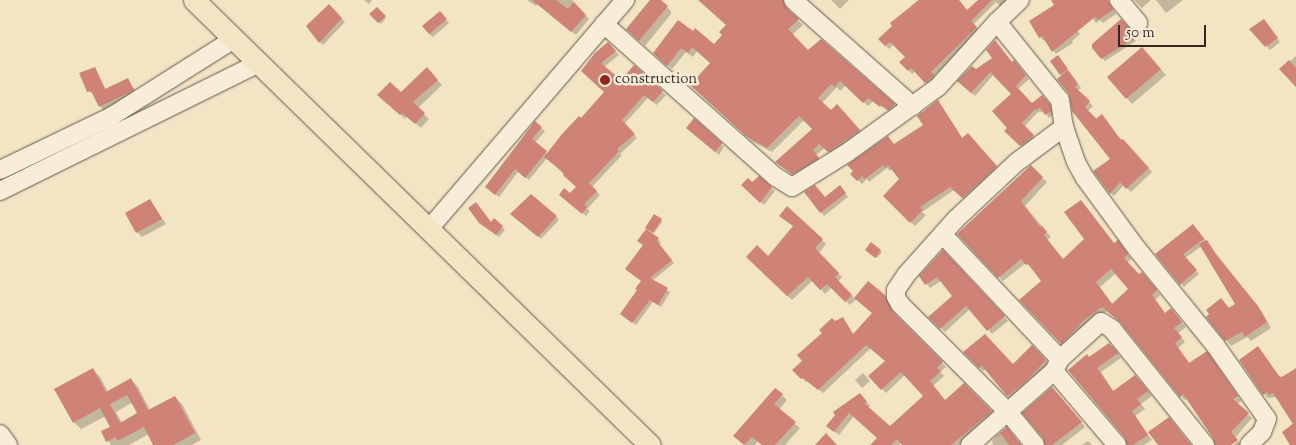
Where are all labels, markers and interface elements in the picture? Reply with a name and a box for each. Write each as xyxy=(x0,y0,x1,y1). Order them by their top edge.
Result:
scale bar xyxy=(1121,15,1208,47)
text: 50 m xyxy=(1126,23,1155,44)
place label: construction xyxy=(615,71,697,89)
marker: construction xyxy=(599,74,611,86)

